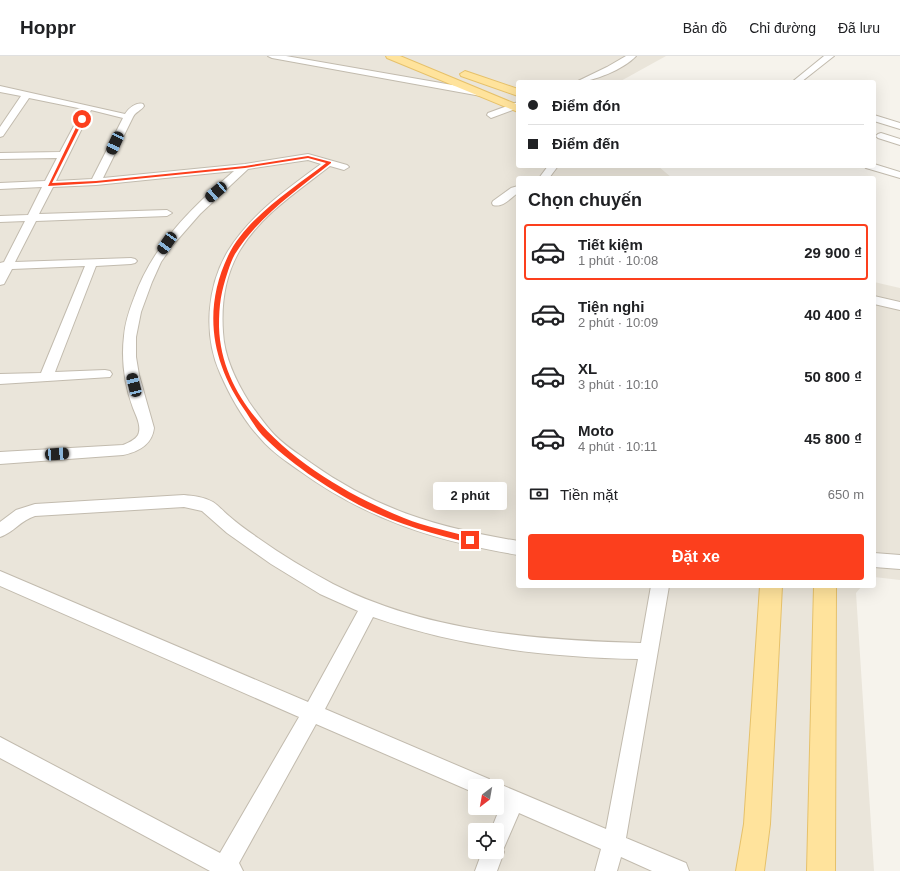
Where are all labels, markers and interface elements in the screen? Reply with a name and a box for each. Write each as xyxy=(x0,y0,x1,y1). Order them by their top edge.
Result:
text: Hoppr xyxy=(20,17,76,38)
text: Bản đồ xyxy=(683,20,727,36)
text: Chỉ đường xyxy=(749,20,816,36)
text: Đã lưu xyxy=(838,20,880,36)
text: Điểm đón xyxy=(552,97,620,114)
route start xyxy=(73,110,91,128)
car xyxy=(104,130,126,156)
text: Điểm đến xyxy=(552,135,620,152)
car xyxy=(203,180,229,204)
text: Chọn chuyến xyxy=(528,190,642,210)
car xyxy=(155,230,179,256)
icon: car xyxy=(530,234,566,270)
text: Tiết kiệm xyxy=(578,236,643,253)
text: 29 900 ₫ xyxy=(804,244,862,261)
text: 1 phút · 10:08 xyxy=(578,253,658,268)
icon: car xyxy=(530,296,566,332)
text: Tiện nghi xyxy=(578,298,644,315)
text: 40 400 ₫ xyxy=(804,306,862,323)
text: 2 phút · 10:09 xyxy=(578,315,658,330)
icon: car xyxy=(530,358,566,394)
text: XL xyxy=(578,360,597,377)
text: 50 800 ₫ xyxy=(804,368,862,385)
car xyxy=(125,372,143,398)
text: 3 phút · 10:10 xyxy=(578,377,658,392)
icon: car xyxy=(530,420,566,456)
text: Moto xyxy=(578,422,614,439)
text: 45 800 ₫ xyxy=(804,430,862,447)
text: 4 phút · 10:11 xyxy=(578,439,657,454)
car xyxy=(45,447,69,461)
callout: 2 phút xyxy=(433,482,507,510)
icon: cash xyxy=(528,483,550,505)
text: Tiền mặt xyxy=(560,486,618,503)
text: 650 m xyxy=(828,487,864,502)
text: 2 phút xyxy=(451,488,490,503)
route end xyxy=(461,531,479,549)
button: Đặt xe xyxy=(528,534,864,580)
north arrow xyxy=(468,779,504,815)
map controls xyxy=(468,779,504,859)
button: locate xyxy=(468,823,504,859)

